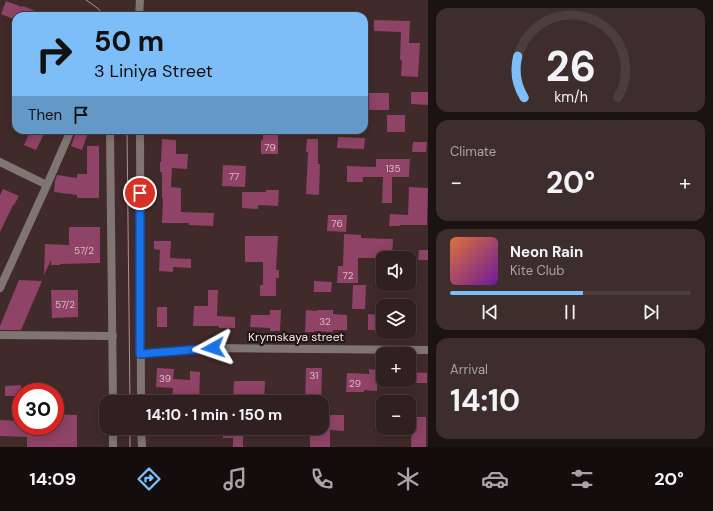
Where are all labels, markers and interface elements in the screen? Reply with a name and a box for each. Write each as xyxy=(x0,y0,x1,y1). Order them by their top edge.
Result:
text: 50 m xyxy=(94,23,164,60)
icon: right xyxy=(28,28,80,80)
text: 26 xyxy=(545,40,596,94)
text: 3 Liniya Street xyxy=(94,59,213,83)
text: km/h xyxy=(554,88,587,106)
icon: arrive xyxy=(70,104,92,126)
text: Then xyxy=(28,105,62,125)
house number: 79 xyxy=(264,141,276,154)
text: Climate xyxy=(450,143,496,160)
house number: 135 xyxy=(385,162,401,175)
text: 20° xyxy=(546,163,595,202)
text: − xyxy=(450,168,462,197)
text: + xyxy=(679,168,691,197)
house number: 77 xyxy=(229,170,239,183)
pin xyxy=(123,176,157,210)
icon: arrive xyxy=(129,182,151,204)
house number: 76 xyxy=(331,217,343,230)
text: Neon Rain xyxy=(510,242,583,262)
house number: 57/2 xyxy=(74,244,94,257)
map controls xyxy=(376,251,416,435)
button: sound xyxy=(376,251,416,291)
text: Kite Club xyxy=(510,262,564,279)
house number: 72 xyxy=(343,269,354,282)
house number: 57/2 xyxy=(55,298,75,311)
button: layers xyxy=(376,299,416,339)
icon: previous xyxy=(479,301,501,323)
icon: pause xyxy=(559,301,581,323)
icon: next xyxy=(640,301,662,323)
house number: 32 xyxy=(319,315,331,328)
position arrow xyxy=(192,327,234,369)
street label: Krymskaya street xyxy=(248,329,344,345)
button: + xyxy=(376,347,416,387)
text: Arrival xyxy=(450,361,488,378)
house number: 31 xyxy=(310,369,318,382)
house number: 39 xyxy=(159,372,171,385)
house number: 29 xyxy=(349,377,361,390)
text: 14:10 xyxy=(450,381,520,420)
speed limit sign: 30 xyxy=(12,383,64,435)
button: − xyxy=(376,395,416,435)
text: 14:10 · 1 min · 150 m xyxy=(146,405,282,425)
icon: directions xyxy=(135,465,163,493)
icon: music xyxy=(221,465,249,493)
icon: phone xyxy=(308,465,336,493)
icon: climate xyxy=(394,465,422,493)
icon: car xyxy=(481,465,509,493)
icon: filters xyxy=(568,465,596,493)
text: 14:09 xyxy=(29,467,76,491)
text: 20° xyxy=(654,467,684,491)

